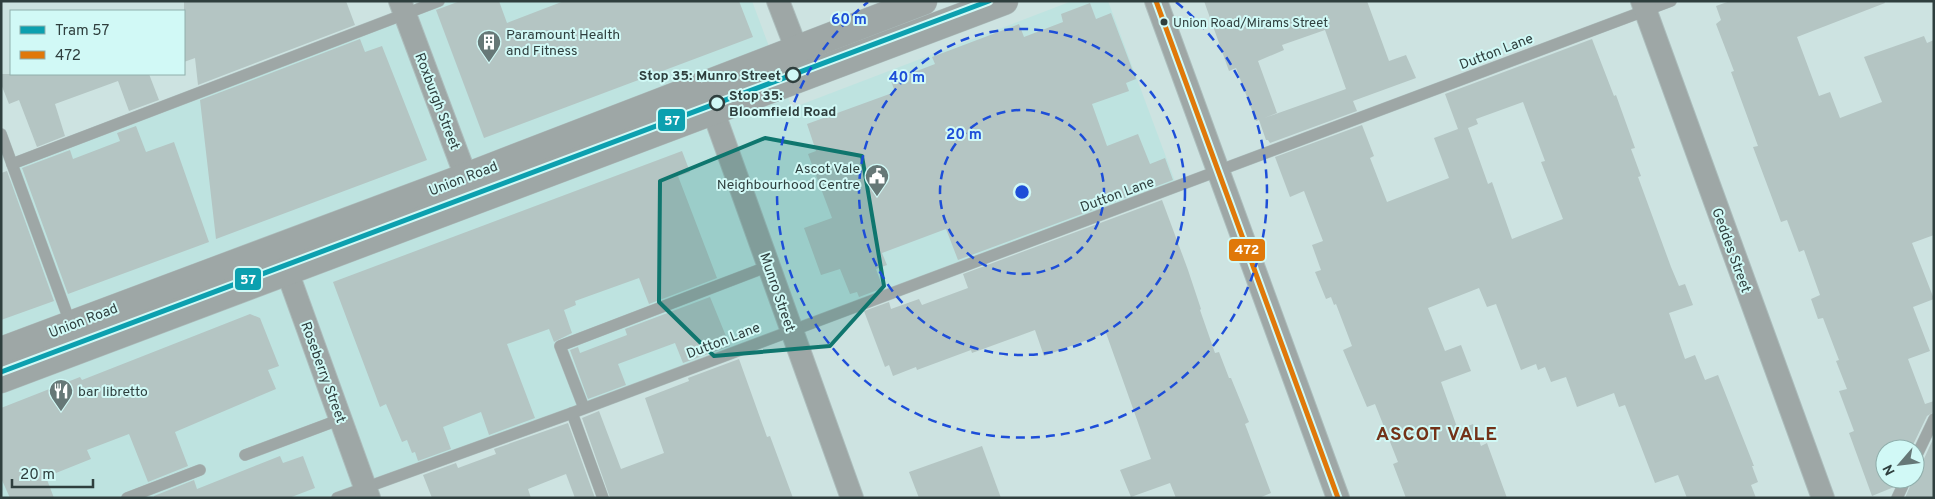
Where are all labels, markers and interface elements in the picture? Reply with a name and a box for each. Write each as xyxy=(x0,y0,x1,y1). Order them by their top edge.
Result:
legend xyxy=(10,10,185,75)
text: 60 m xyxy=(831,11,867,30)
place label: Union Road/Mirams Street xyxy=(1173,16,1328,32)
marker: Union Road/Mirams Street xyxy=(1159,17,1169,27)
text: Tram 57 xyxy=(55,22,109,41)
place label: Paramount Health and Fitness xyxy=(506,27,620,60)
building icon: Paramount Health and Fitness xyxy=(476,29,502,63)
street label: Dutton Lane xyxy=(1457,31,1536,74)
text: 472 xyxy=(55,47,81,66)
street label: Roxburgh Street xyxy=(410,51,463,152)
marker: Stop 35: Munro Street xyxy=(785,67,801,83)
place label: Stop 35: Munro Street xyxy=(639,68,781,85)
text: 40 m xyxy=(889,69,925,88)
place label: Stop 35: Bloomfield Road xyxy=(729,88,836,121)
marker: Stop 35: Bloomfield Road xyxy=(709,95,725,111)
line badge: 57 xyxy=(657,108,686,132)
text: 57 xyxy=(664,113,680,130)
text: 20 m xyxy=(946,126,982,145)
street label: Union Road xyxy=(427,158,500,200)
place label: Ascot Vale Neighbourhood Centre xyxy=(717,161,860,194)
public building icon: Ascot Vale Neighbourhood Centre xyxy=(864,163,890,197)
street label: Dutton Lane xyxy=(1078,174,1157,217)
centre of rings xyxy=(1013,183,1031,201)
street label: Geddes Street xyxy=(1707,206,1754,295)
line badge: 472 xyxy=(1228,238,1266,262)
text: 472 xyxy=(1235,242,1259,259)
street label: Munro Street xyxy=(755,251,798,334)
line badge: 57 xyxy=(234,267,262,291)
text: 57 xyxy=(240,272,256,289)
street label: Union Road xyxy=(47,300,120,342)
street label: Roseberry Street xyxy=(296,320,349,425)
street label: Dutton Lane xyxy=(684,320,763,363)
restaurant icon: bar libretto xyxy=(48,378,74,412)
place label: bar libretto xyxy=(78,384,148,401)
district label: ASCOT VALE xyxy=(1376,423,1498,447)
north arrow xyxy=(1875,439,1925,489)
scale bar xyxy=(12,456,94,488)
text: N xyxy=(1880,461,1900,478)
text: 20 m xyxy=(20,466,55,485)

